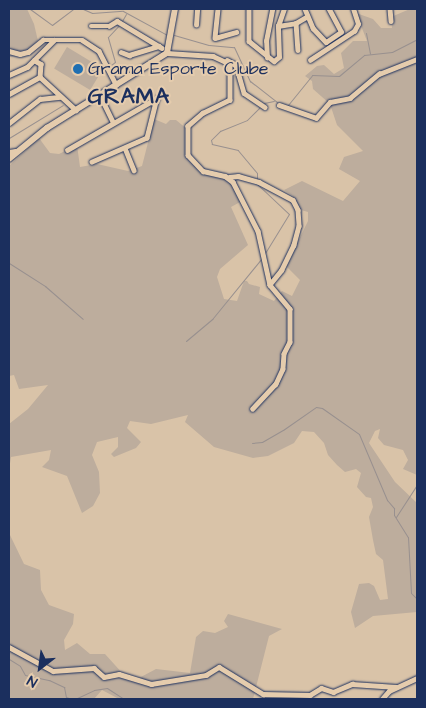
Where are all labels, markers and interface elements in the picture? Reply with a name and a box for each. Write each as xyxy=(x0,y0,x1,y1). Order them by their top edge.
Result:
place label: Grama Esporte Clube xyxy=(88,58,268,80)
marker: Grama Esporte Clube xyxy=(72,63,84,75)
district label: GRAMA xyxy=(87,84,171,110)
north arrow xyxy=(15,643,65,693)
text: N xyxy=(24,670,41,692)

